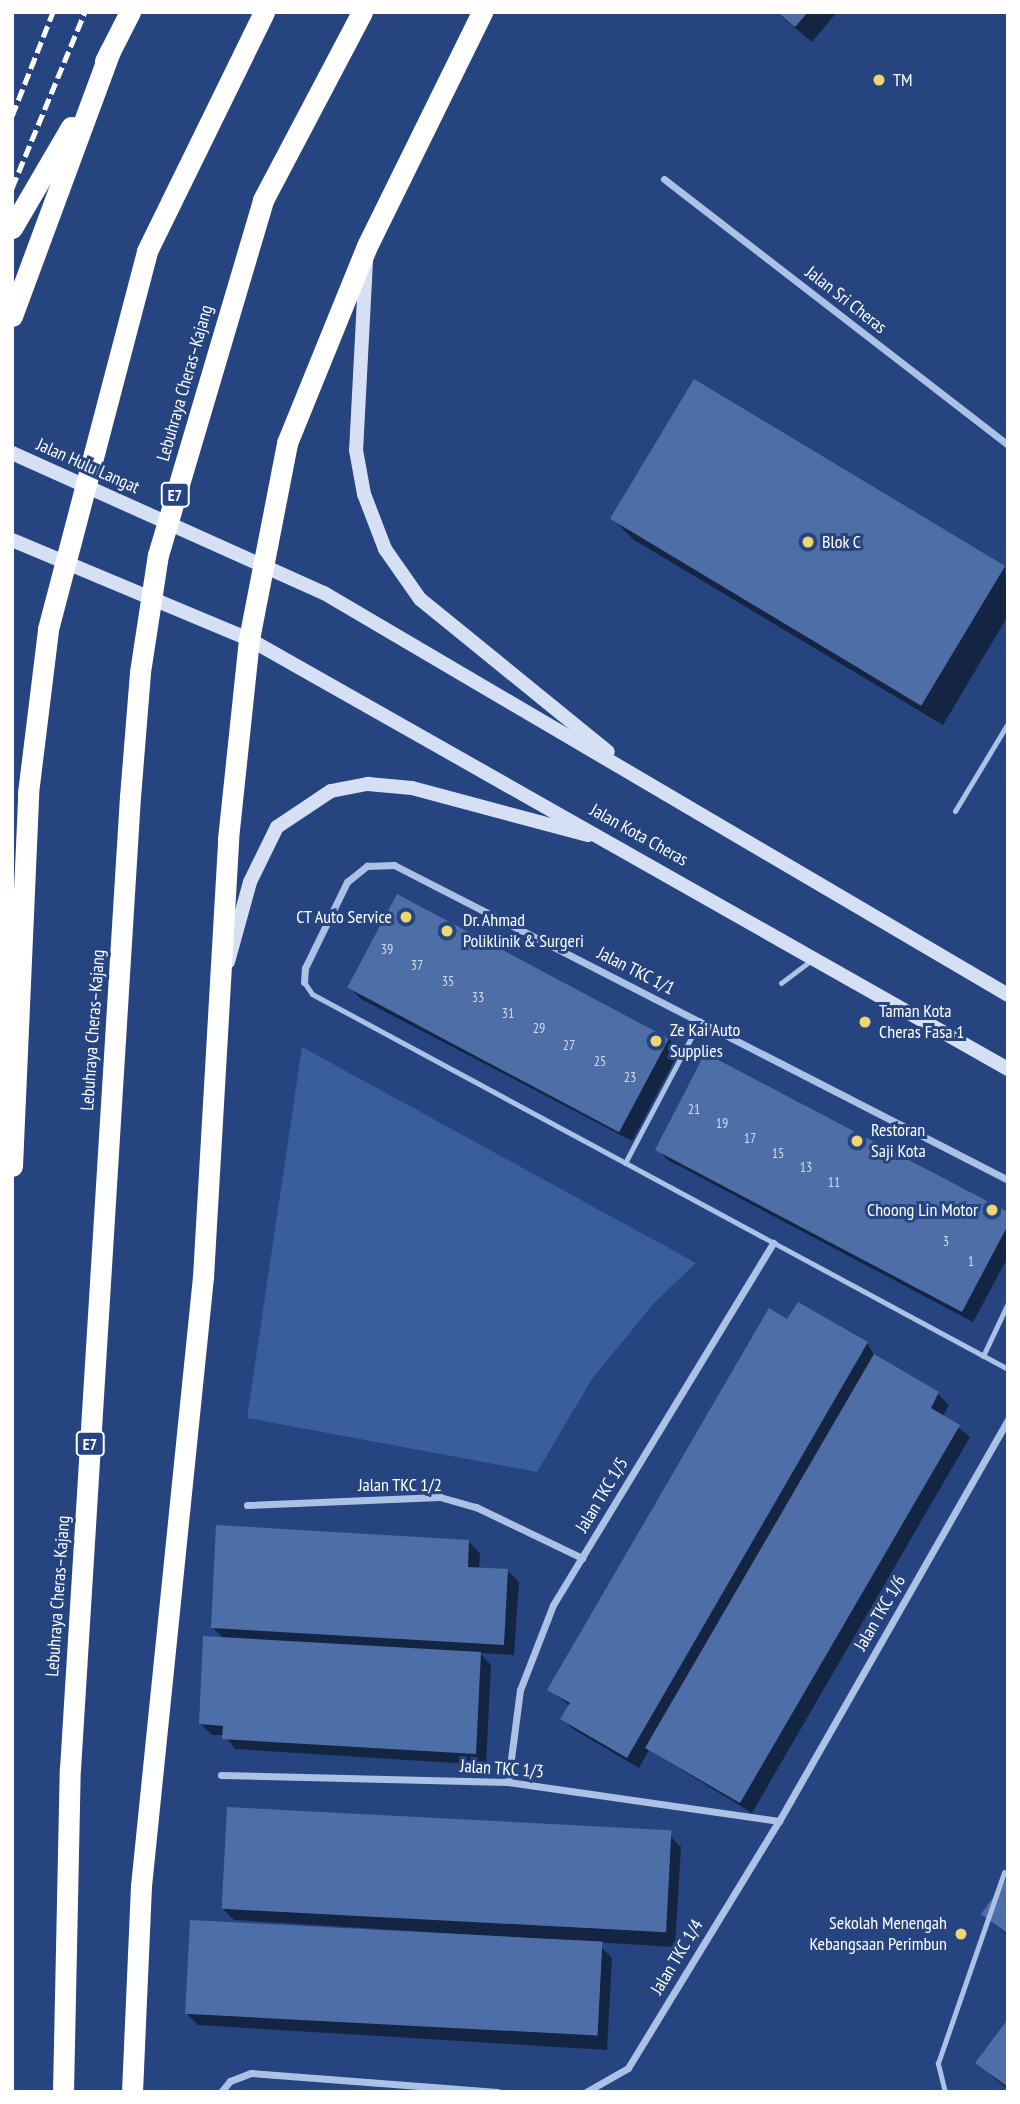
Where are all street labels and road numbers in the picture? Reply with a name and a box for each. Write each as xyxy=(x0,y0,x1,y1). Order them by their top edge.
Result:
street label: Jalan Sri Cheras xyxy=(801,262,891,338)
street label: Lebuhraya Cheras–Kajang xyxy=(152,302,218,464)
street label: Jalan Hulu Langat xyxy=(33,434,143,498)
road number: E7 xyxy=(159,482,191,508)
street label: Jalan Kota Cheras xyxy=(586,799,692,871)
street label: Jalan TKC 1/1 xyxy=(593,942,679,1000)
street label: Lebuhraya Cheras–Kajang xyxy=(77,949,109,1111)
road number: E7 xyxy=(74,1432,106,1456)
street label: Jalan TKC 1/5 xyxy=(571,1453,633,1537)
street label: Jalan TKC 1/2 xyxy=(358,1474,442,1496)
street label: Lebuhraya Cheras–Kajang xyxy=(42,1515,74,1677)
street label: Jalan TKC 1/6 xyxy=(849,1571,911,1655)
street label: Jalan TKC 1/3 xyxy=(459,1755,545,1783)
street label: Jalan TKC 1/4 xyxy=(646,1915,708,1999)

